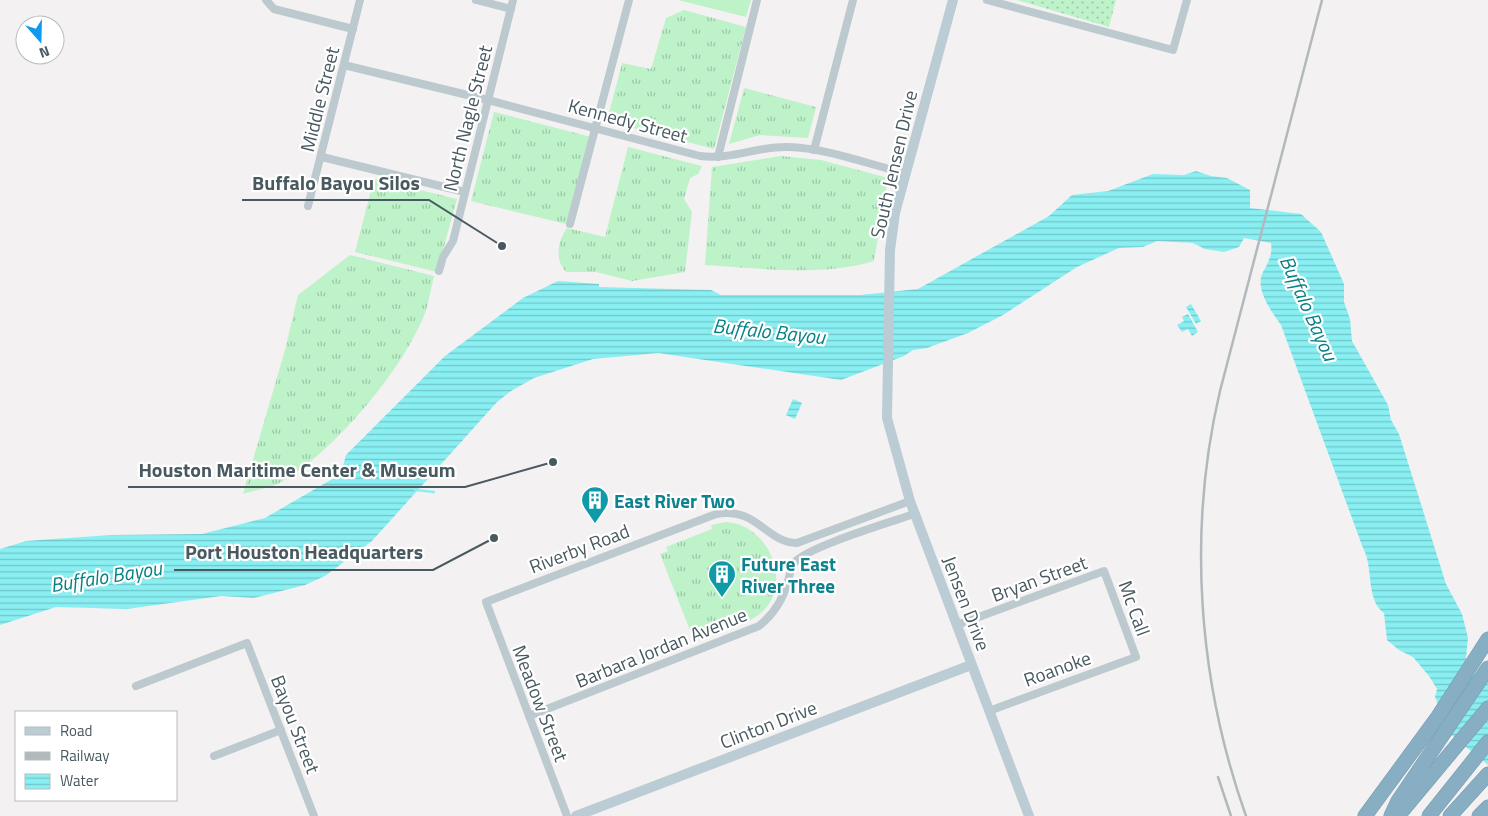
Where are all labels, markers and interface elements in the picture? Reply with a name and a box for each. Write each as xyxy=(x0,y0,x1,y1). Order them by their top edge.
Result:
north arrow xyxy=(15,15,65,65)
text: N xyxy=(36,41,53,64)
street label: North Nagle Street xyxy=(435,42,499,194)
street label: Middle Street xyxy=(292,43,346,155)
street label: South Jensen Drive xyxy=(862,87,924,241)
street label: Kennedy Street xyxy=(565,90,691,150)
callout: Buffalo Bayou Silos xyxy=(242,165,429,200)
text: Buffalo Bayou Silos xyxy=(252,167,420,198)
water label: Buffalo Bayou xyxy=(1272,250,1346,367)
water label: Buffalo Bayou xyxy=(711,310,828,352)
callout: Houston Maritime Center & Museum xyxy=(128,452,465,487)
text: Houston Maritime Center & Museum xyxy=(138,454,456,485)
building icon: East River Two xyxy=(580,485,610,524)
place label: East River Two xyxy=(614,486,735,515)
street label: Riverby Road xyxy=(525,516,633,580)
callout: Port Houston Headquarters xyxy=(174,535,433,570)
text: Port Houston Headquarters xyxy=(185,536,423,567)
street label: Bryan Street xyxy=(987,547,1091,609)
place label: Future East River Three xyxy=(741,549,836,600)
street label: Jensen Drive xyxy=(936,551,998,655)
water label: Buffalo Bayou xyxy=(48,552,165,600)
building icon: Future East River Three xyxy=(707,559,737,598)
street label: Mc Call xyxy=(1112,576,1158,640)
street label: Barbara Jordan Avenue xyxy=(571,599,751,695)
street label: Meadow Street xyxy=(505,641,577,766)
street label: Roanoke xyxy=(1019,642,1095,694)
street label: Bayou Street xyxy=(264,671,328,778)
street label: Clinton Drive xyxy=(715,692,821,756)
legend xyxy=(15,711,178,801)
text: Road xyxy=(60,719,92,742)
text: Railway xyxy=(60,744,110,767)
text: Water xyxy=(60,769,99,792)

